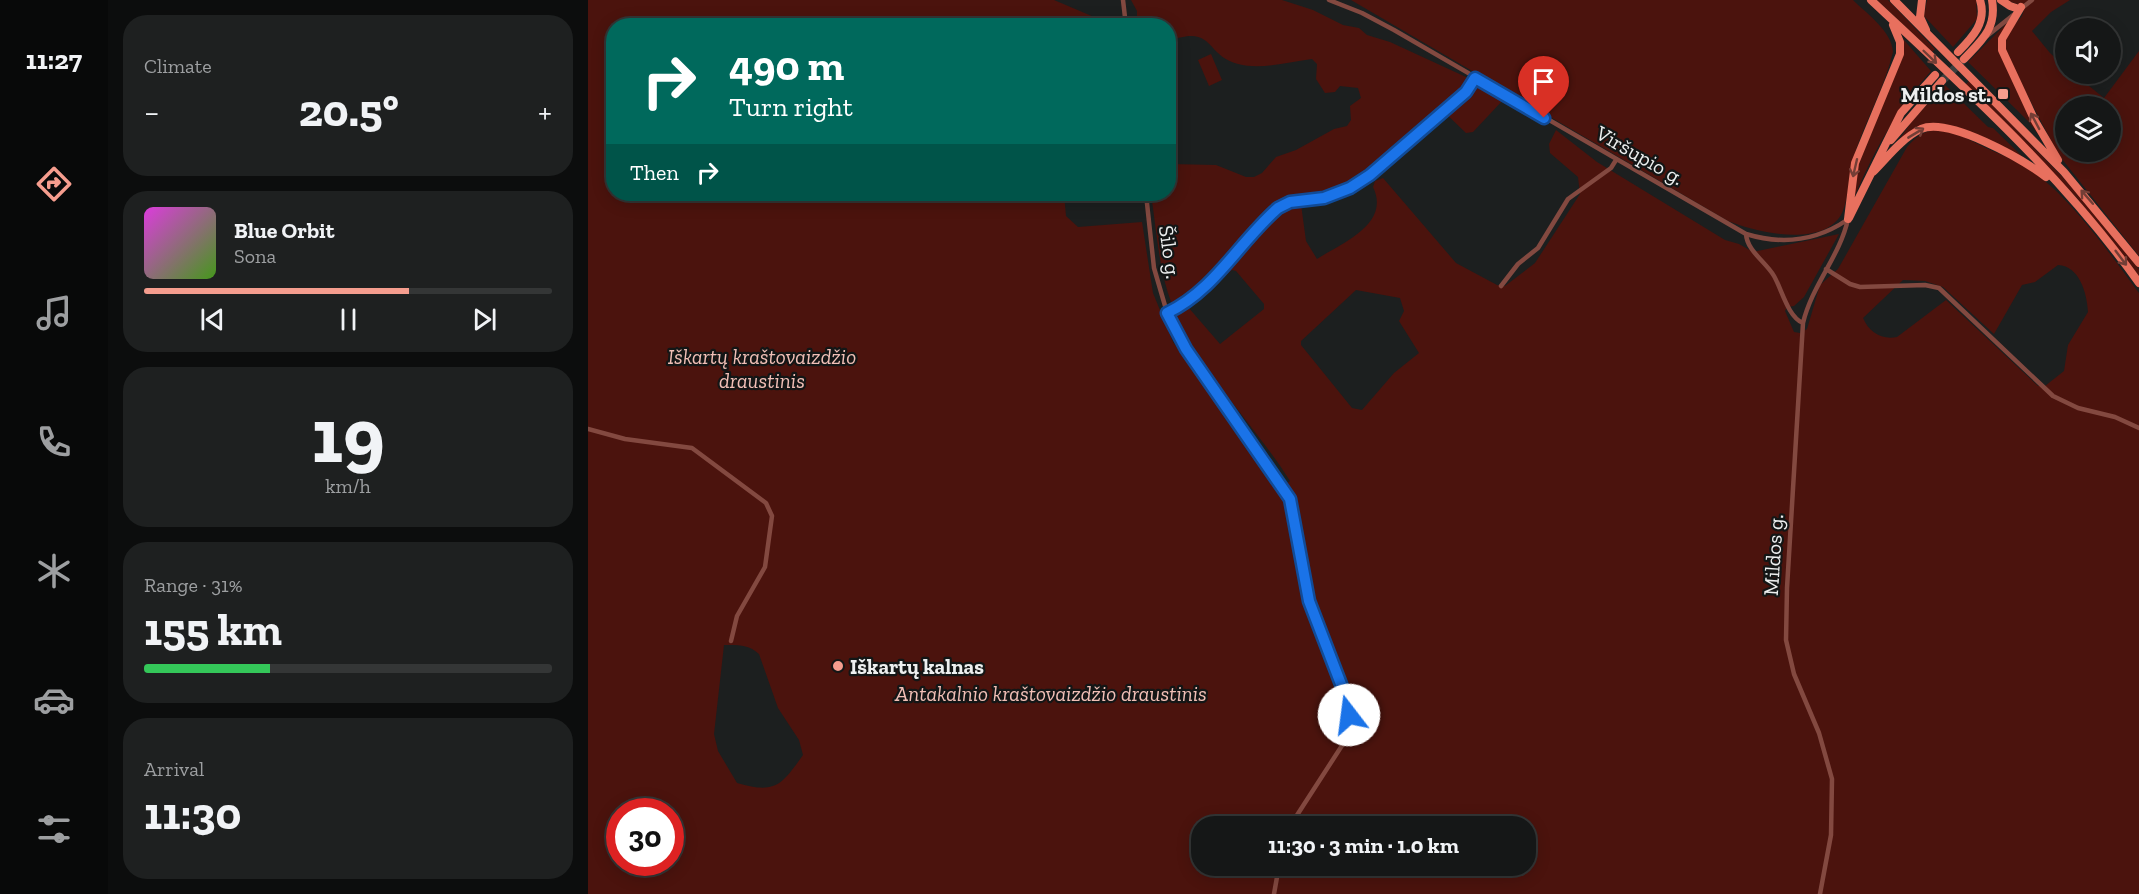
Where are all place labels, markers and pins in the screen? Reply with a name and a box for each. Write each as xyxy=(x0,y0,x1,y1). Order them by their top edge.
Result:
pin xyxy=(1518,56,1569,118)
place label: Mildos st. xyxy=(1901,82,1991,107)
marker: Mildos st. xyxy=(1996,87,2010,101)
place label: Iškartų kalnas xyxy=(850,654,984,679)
marker: Iškartų kalnas xyxy=(831,659,845,673)

